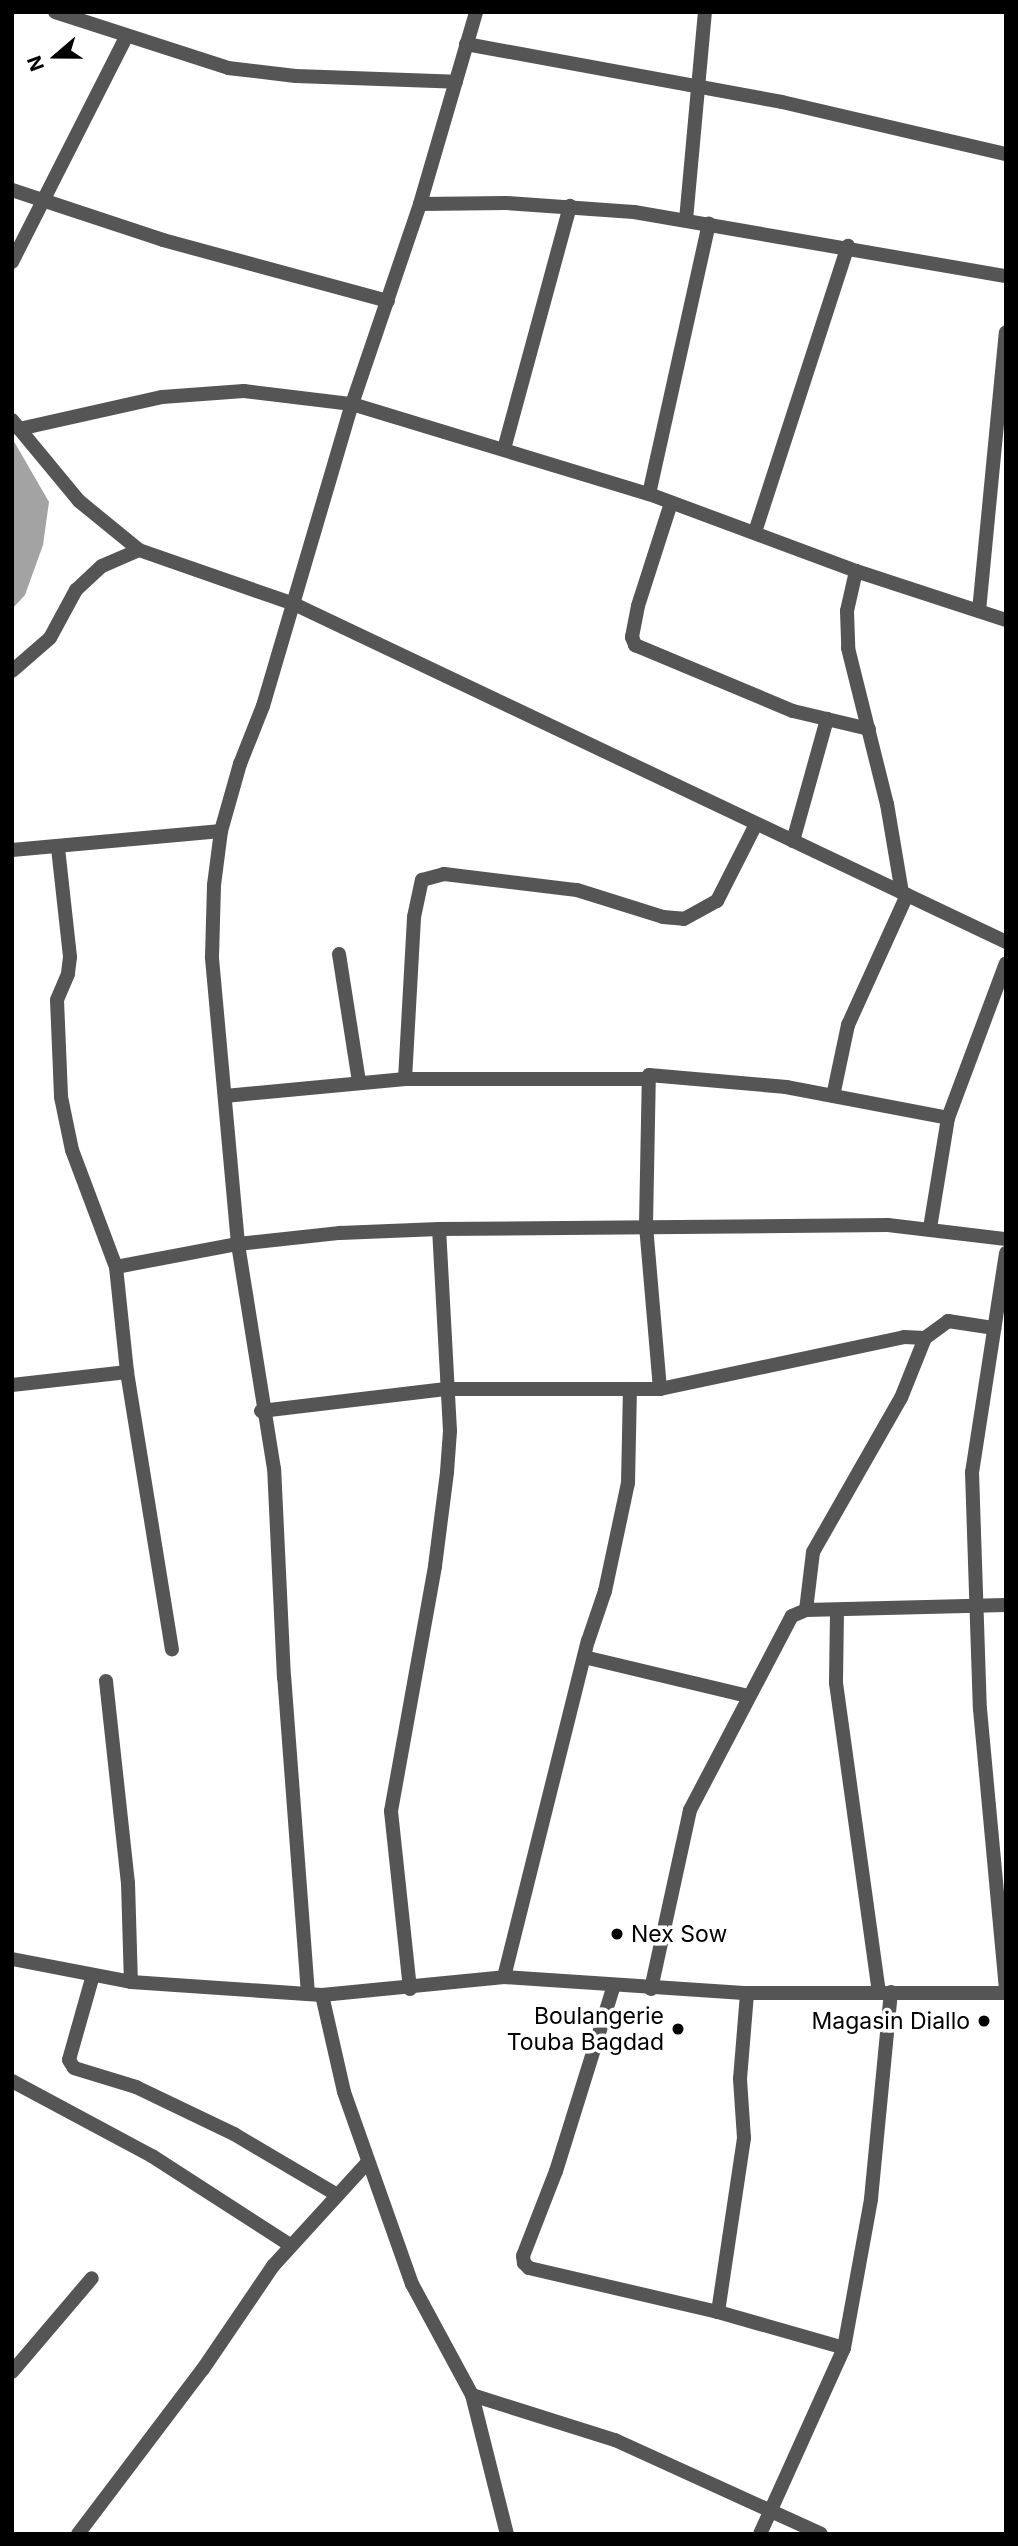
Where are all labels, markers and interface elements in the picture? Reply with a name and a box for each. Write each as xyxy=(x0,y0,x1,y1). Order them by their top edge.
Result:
north arrow xyxy=(21,21,91,91)
text: N xyxy=(23,53,49,74)
place label: Nex Sow xyxy=(631,1920,727,1948)
marker: Nex Sow xyxy=(609,1926,625,1942)
place label: Boulangerie Touba Bagdad xyxy=(507,2002,664,2056)
place label: Magasin Diallo xyxy=(812,2007,970,2035)
marker: Magasin Diallo xyxy=(976,2013,992,2029)
marker: Boulangerie Touba Bagdad xyxy=(670,2021,686,2037)

